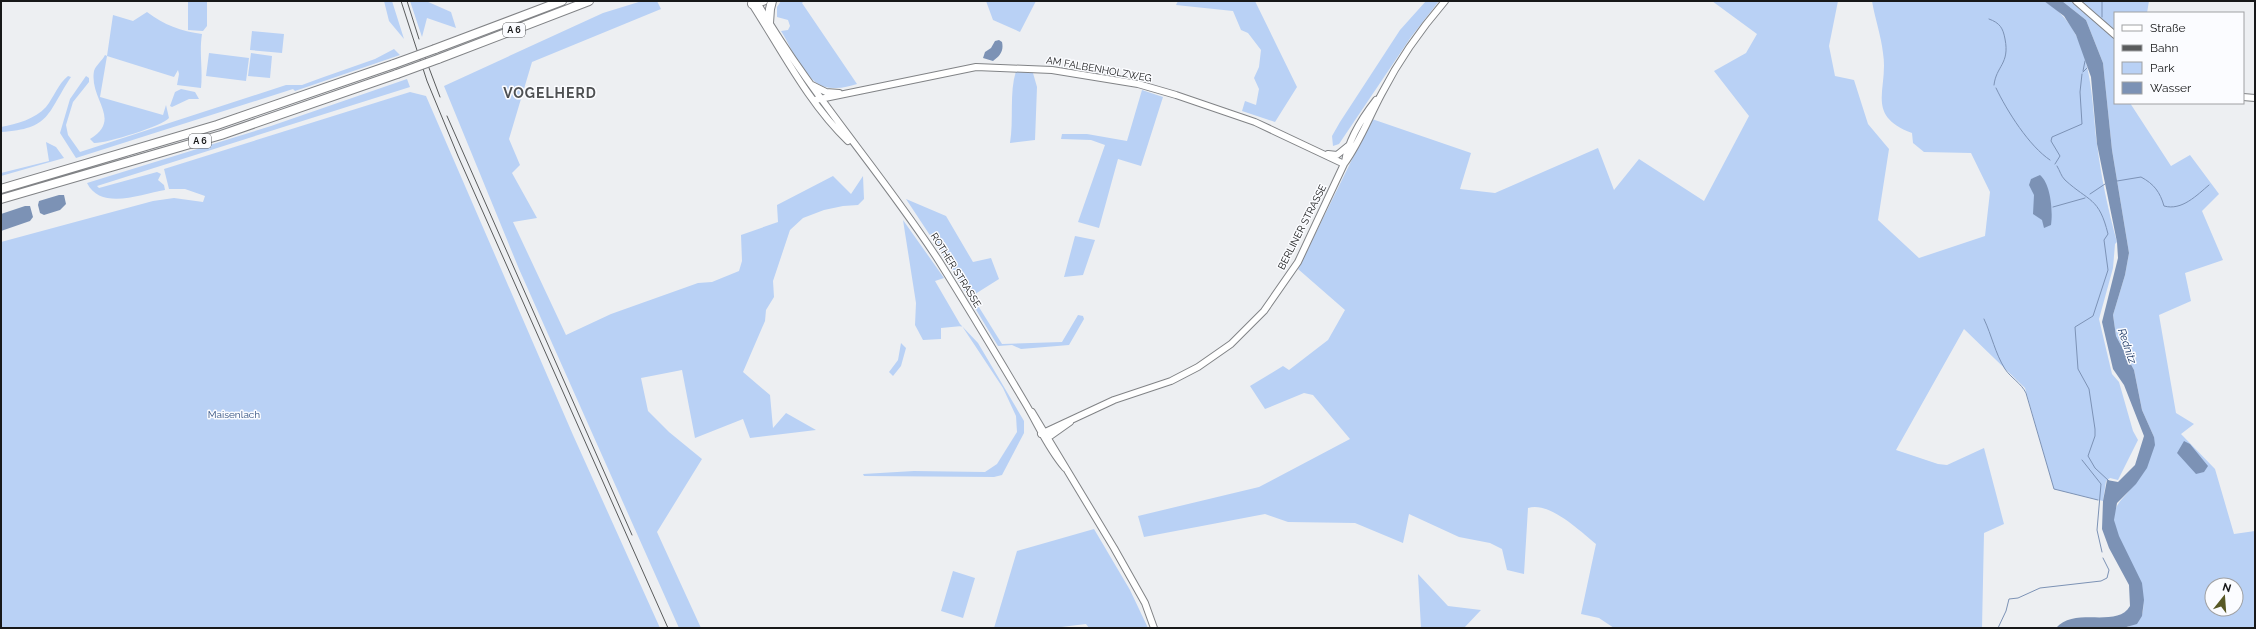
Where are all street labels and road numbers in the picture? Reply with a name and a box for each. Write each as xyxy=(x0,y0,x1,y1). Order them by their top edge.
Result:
road number: A 6 xyxy=(503,23,525,37)
street label: AM FALBENHOLZWEG xyxy=(1045,54,1153,84)
road number: A 6 xyxy=(189,134,211,148)
street label: BERLINER STRASSE xyxy=(1276,183,1328,271)
street label: ROTHER STRASSE xyxy=(929,231,983,309)

